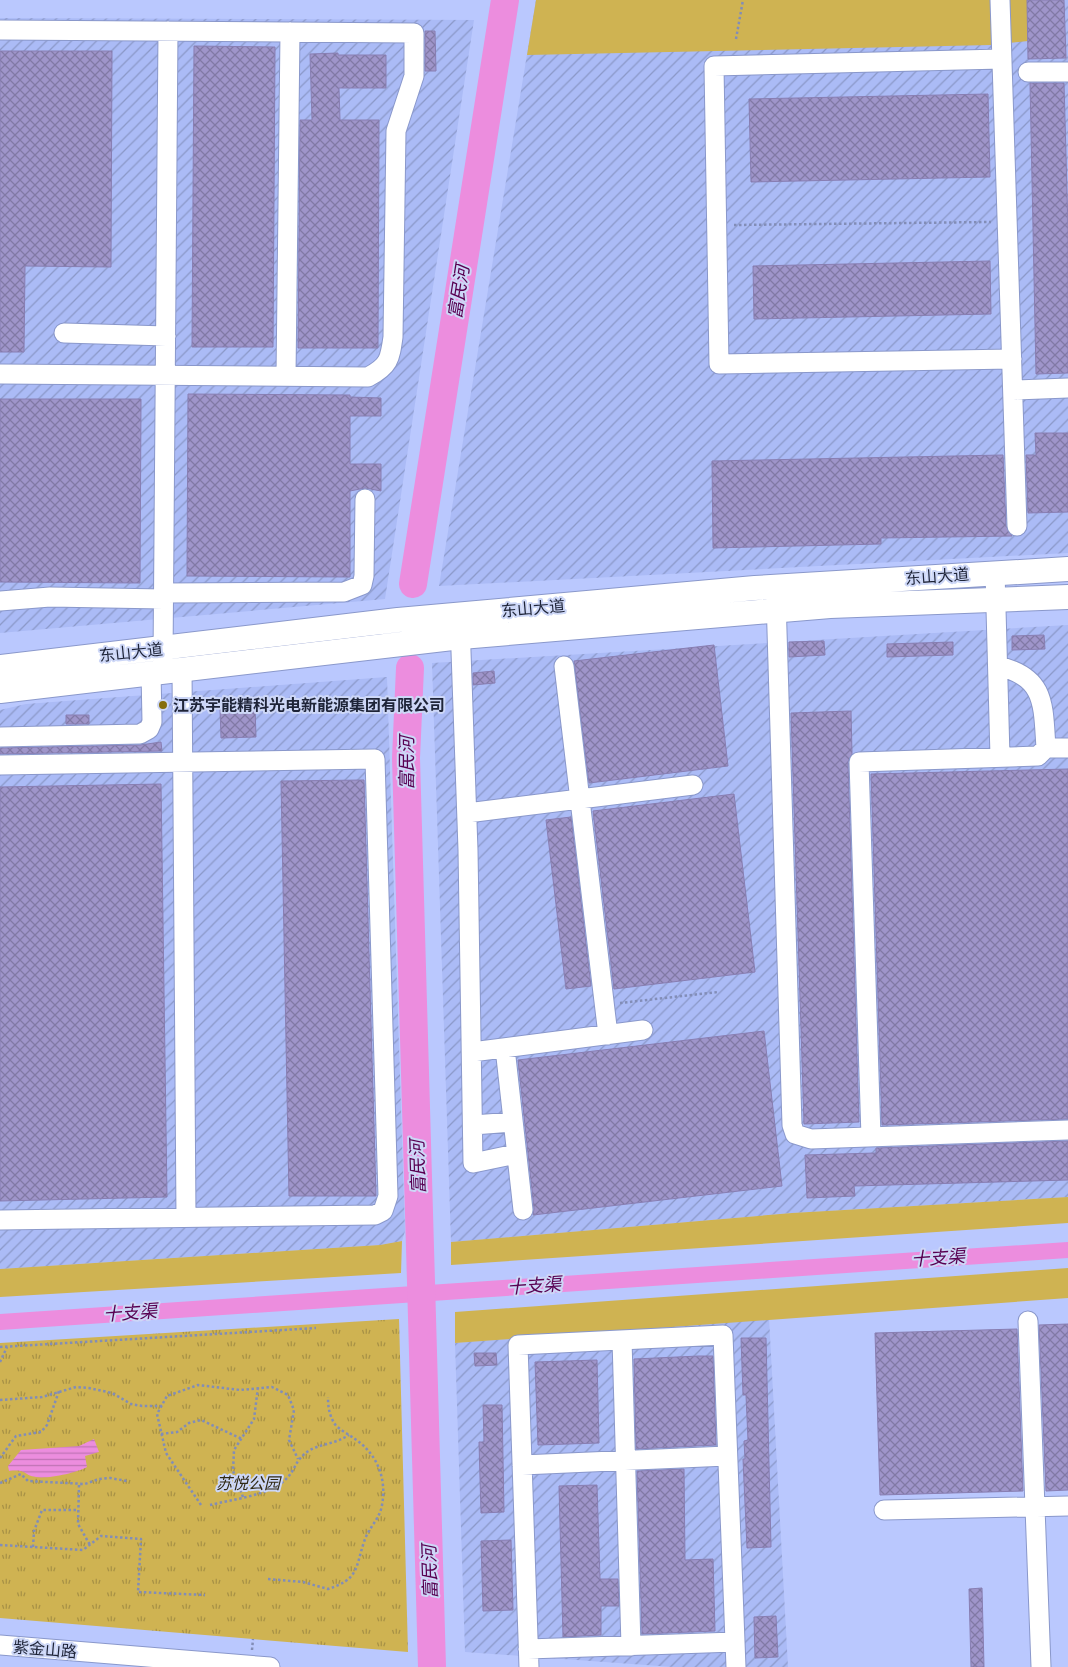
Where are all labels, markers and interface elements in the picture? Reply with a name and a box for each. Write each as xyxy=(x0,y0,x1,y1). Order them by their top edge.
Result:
water label: 富民河 xyxy=(443,260,475,320)
street label: 东山大道 xyxy=(904,564,970,588)
street label: 东山大道 xyxy=(500,595,566,621)
street label: 东山大道 xyxy=(98,639,164,665)
place label: 江苏宇能精科光电新能源集团有限公司 xyxy=(173,695,445,715)
marker: 江苏宇能精科光电新能源集团有限公司 xyxy=(157,699,169,711)
water label: 富民河 xyxy=(395,733,418,790)
water label: 富民河 xyxy=(405,1137,430,1194)
water label: 十支渠 xyxy=(910,1244,969,1271)
water label: 十支渠 xyxy=(506,1272,565,1299)
water label: 十支渠 xyxy=(102,1299,161,1326)
park label: 苏悦公园 xyxy=(216,1473,282,1493)
water label: 富民河 xyxy=(417,1542,442,1599)
street label: 紫金山路 xyxy=(12,1636,78,1662)

